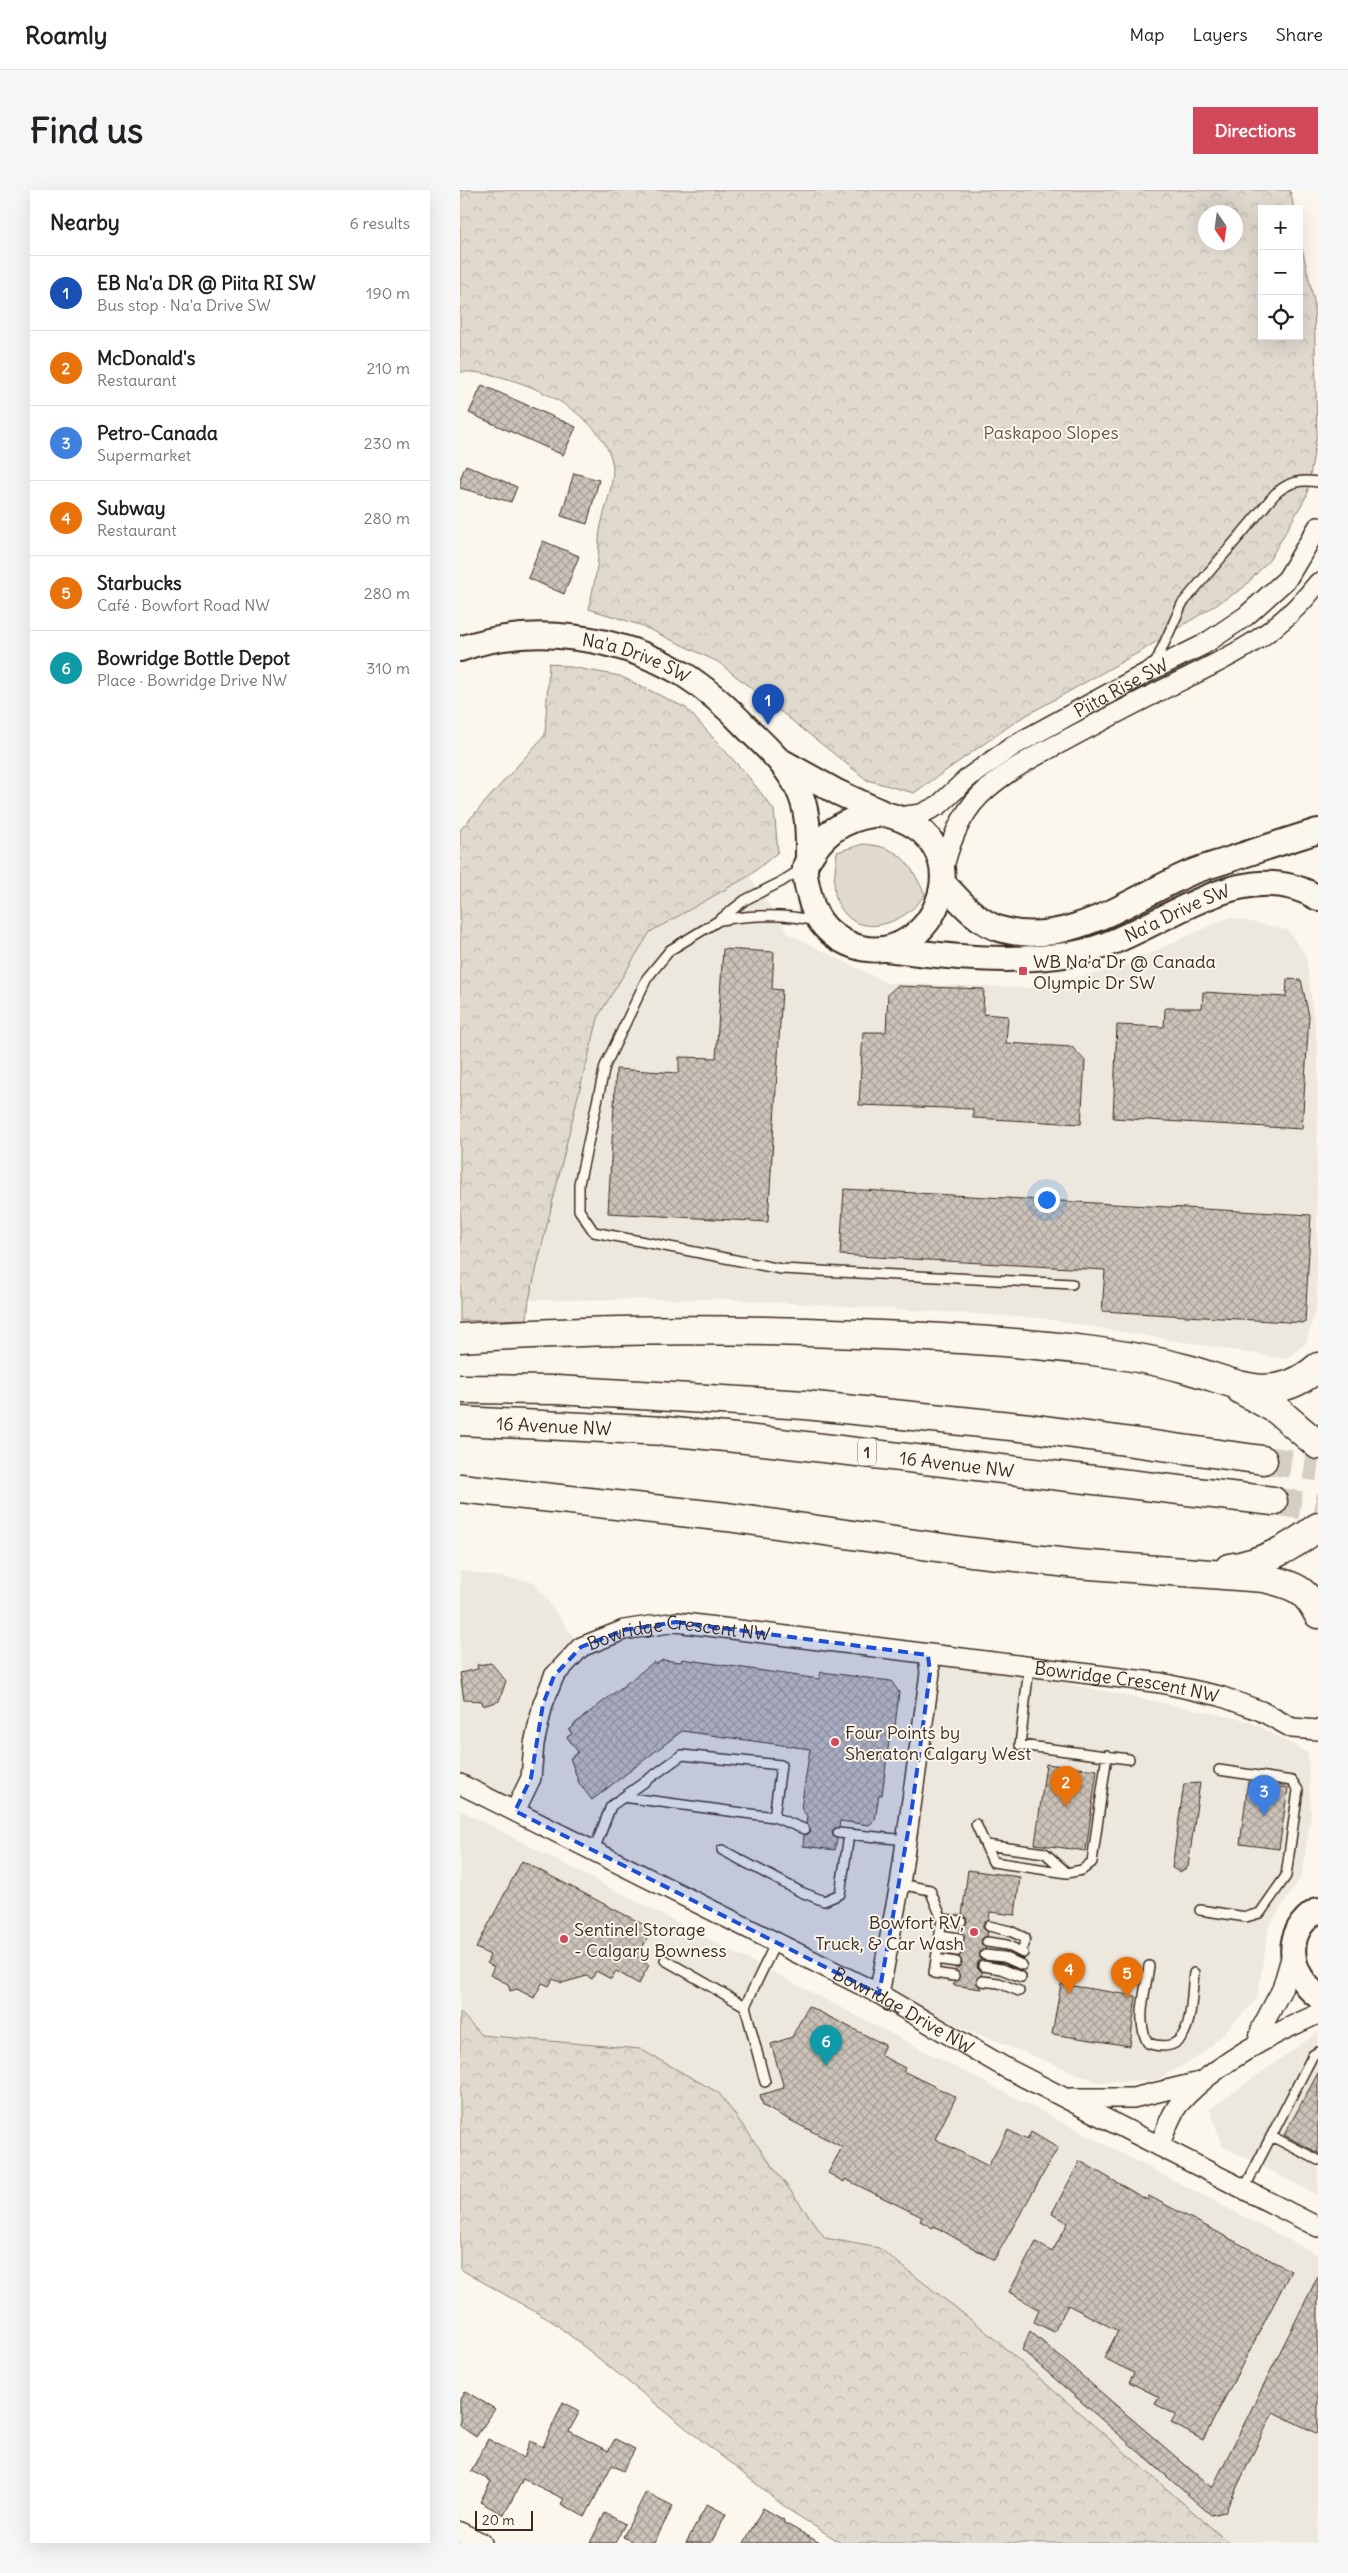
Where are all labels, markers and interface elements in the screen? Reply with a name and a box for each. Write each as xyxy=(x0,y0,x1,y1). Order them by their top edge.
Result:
text: Roamly xyxy=(25,20,107,50)
text: Map xyxy=(1129,23,1164,46)
text: Layers xyxy=(1192,23,1248,46)
text: Share xyxy=(1276,23,1323,46)
button: Directions xyxy=(1193,107,1318,154)
text: Find us xyxy=(30,108,143,152)
north arrow xyxy=(1198,205,1243,250)
map controls xyxy=(1258,205,1303,340)
button: + xyxy=(1258,205,1303,250)
text: Nearby xyxy=(50,209,120,236)
text: 6 results xyxy=(349,213,410,233)
button: − xyxy=(1258,250,1303,295)
text: EB Na'a DR @ Piita RI SW xyxy=(97,271,316,295)
text: 1 xyxy=(63,283,69,303)
text: 190 m xyxy=(366,283,410,303)
text: Bus stop · Na'a Drive SW xyxy=(97,295,271,315)
button: locate xyxy=(1258,295,1303,340)
text: McDonald's xyxy=(97,346,195,370)
text: 2 xyxy=(62,358,70,378)
text: 210 m xyxy=(367,358,410,378)
text: Restaurant xyxy=(97,370,177,390)
text: Petro-Canada xyxy=(97,421,218,445)
park label: Paskapoo Slopes xyxy=(983,421,1119,444)
text: 3 xyxy=(61,433,71,453)
text: 230 m xyxy=(364,433,410,453)
text: Supermarket xyxy=(97,445,191,465)
text: Subway xyxy=(97,496,166,520)
text: 4 xyxy=(61,508,71,528)
text: 280 m xyxy=(364,508,410,528)
text: Restaurant xyxy=(97,520,177,540)
text: Starbucks xyxy=(97,571,182,595)
text: 5 xyxy=(61,583,71,603)
text: 280 m xyxy=(364,583,410,603)
text: Café · Bowfort Road NW xyxy=(97,595,270,615)
street label: Na'a Drive SW xyxy=(581,627,694,687)
text: Bowridge Bottle Depot xyxy=(97,646,290,670)
street label: Piita Rise SW xyxy=(1070,653,1172,722)
text: 6 xyxy=(61,658,71,678)
text: 310 m xyxy=(366,658,410,678)
text: Place · Bowridge Drive NW xyxy=(97,670,287,690)
pin: 1 xyxy=(752,684,784,725)
street label: Na'a Drive SW xyxy=(1121,879,1233,947)
place label: WB Na'a Dr @ Canada Olympic Dr SW xyxy=(1033,950,1216,994)
marker: WB Na'a Dr @ Canada Olympic Dr SW xyxy=(1017,965,1029,977)
your location xyxy=(1034,1187,1060,1213)
street label: 16 Avenue NW xyxy=(496,1411,612,1440)
road number: 1 xyxy=(858,1438,876,1466)
street label: 16 Avenue NW xyxy=(898,1446,1016,1482)
street label: Bowridge Crescent NW xyxy=(583,1610,772,1655)
street label: Bowridge Crescent NW xyxy=(1033,1656,1221,1707)
place label: Four Points by Sheraton Calgary West xyxy=(845,1721,1031,1765)
marker: Four Points by Sheraton Calgary West xyxy=(829,1736,841,1748)
pin: 2 xyxy=(1050,1766,1082,1807)
pin: 3 xyxy=(1248,1775,1280,1816)
place label: Bowfort RV, Truck, & Car Wash xyxy=(815,1911,964,1955)
place label: Sentinel Storage - Calgary Bowness xyxy=(574,1918,727,1962)
marker: Bowfort RV, Truck, & Car Wash xyxy=(968,1926,980,1938)
marker: Sentinel Storage - Calgary Bowness xyxy=(558,1933,570,1945)
pin: 4 xyxy=(1053,1953,1085,1994)
pin: 5 xyxy=(1111,1957,1143,1998)
street label: Bowridge Drive NW xyxy=(829,1961,978,2058)
pin: 6 xyxy=(810,2025,842,2066)
scale bar xyxy=(475,2508,532,2531)
text: 20 m xyxy=(482,2511,515,2529)

